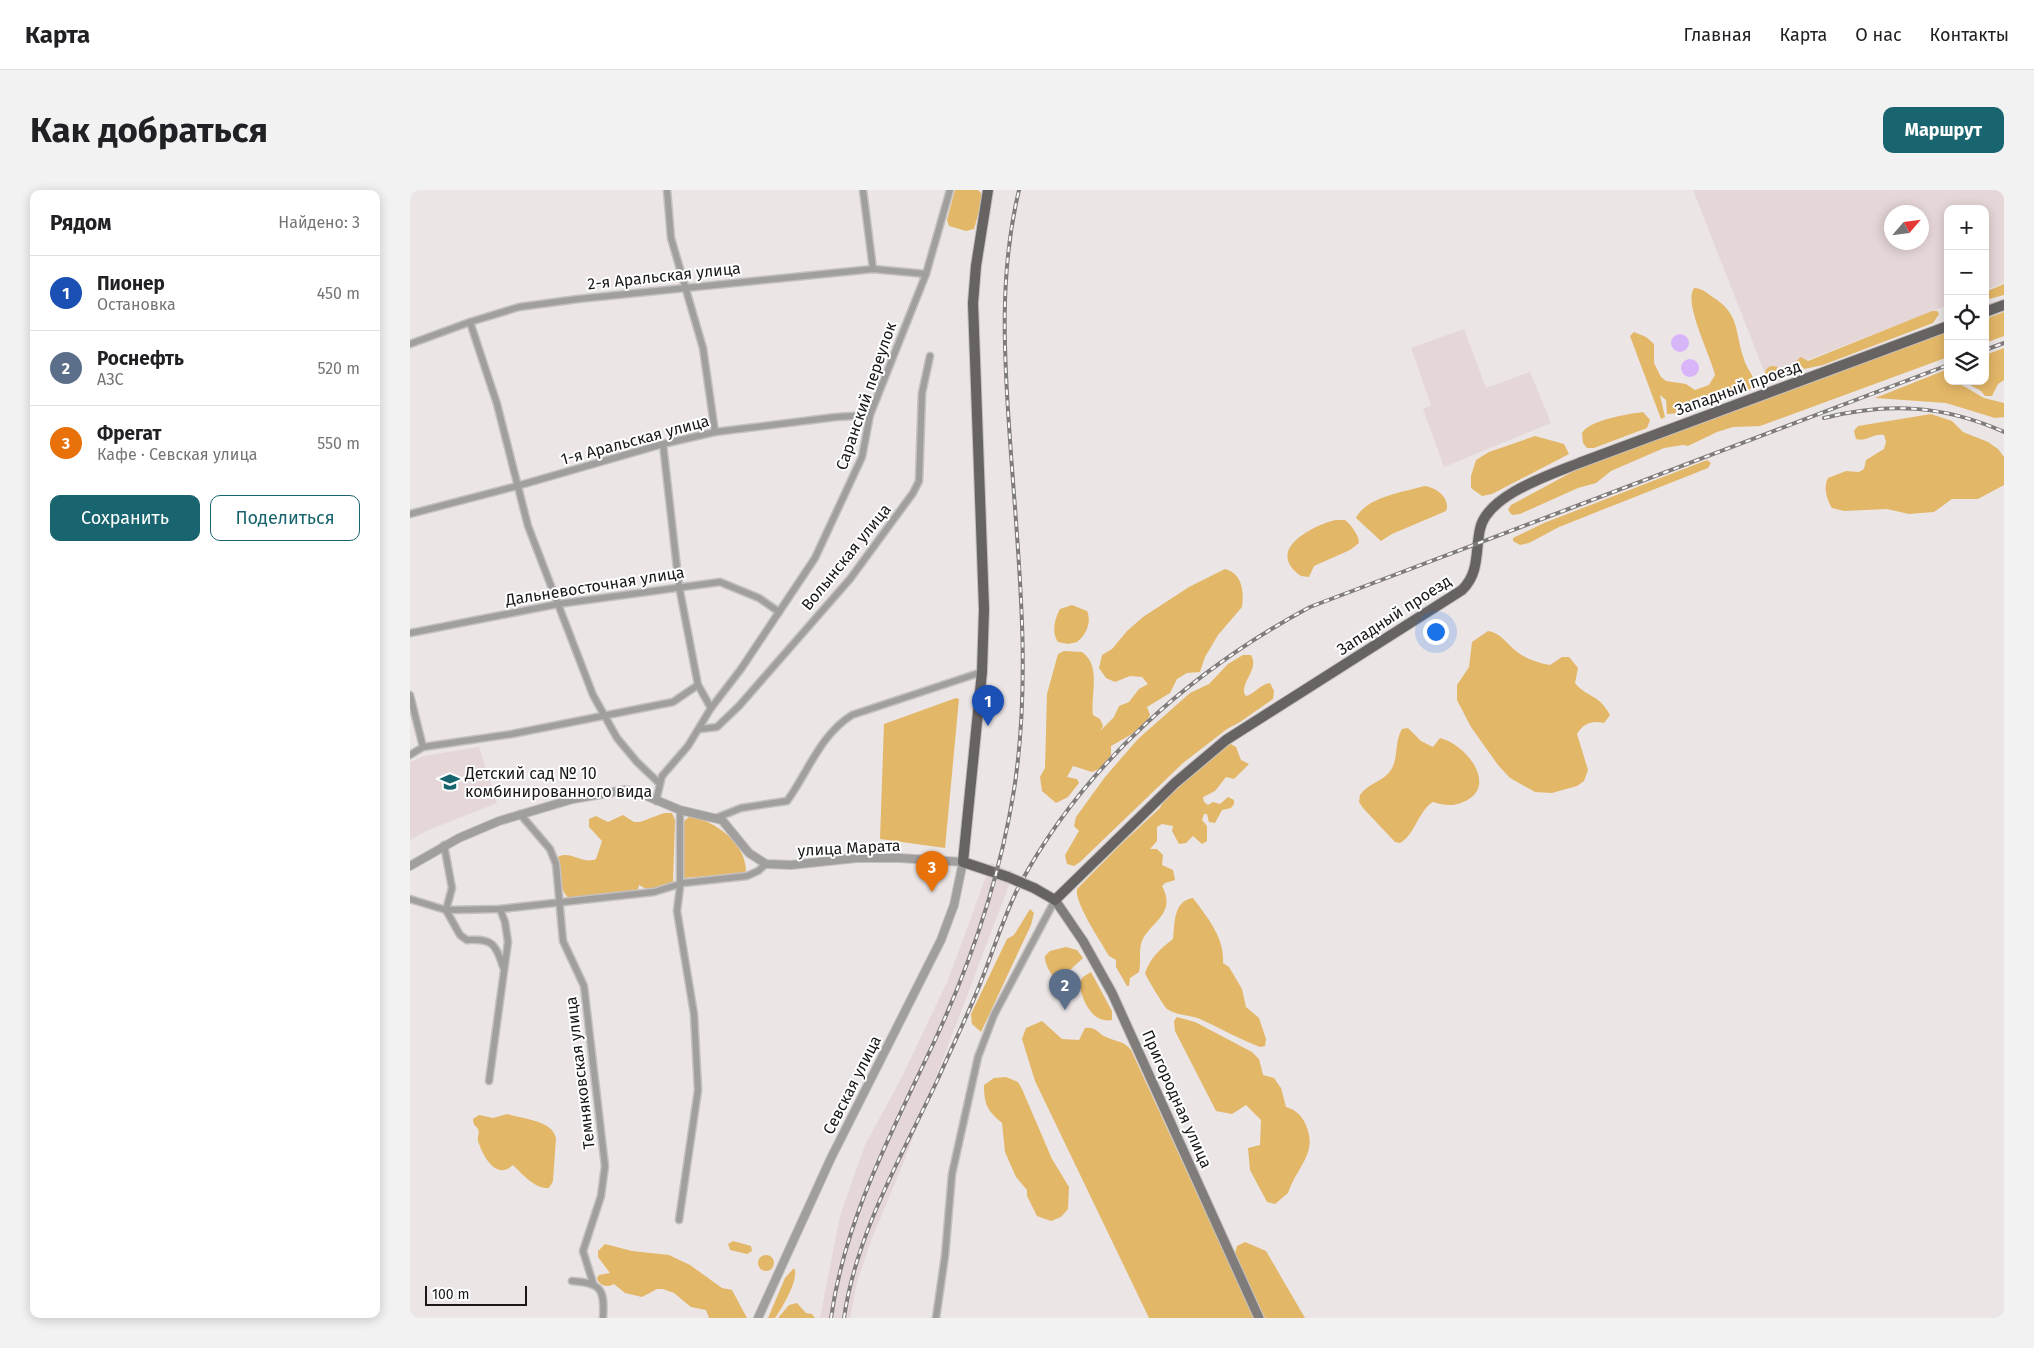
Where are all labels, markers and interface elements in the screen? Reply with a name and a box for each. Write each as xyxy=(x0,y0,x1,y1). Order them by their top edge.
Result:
text: Карта xyxy=(25,21,90,49)
text: Главная xyxy=(1684,24,1752,46)
text: Карта xyxy=(1780,24,1827,46)
text: О нас xyxy=(1855,24,1902,46)
text: Контакты xyxy=(1930,24,2009,46)
button: Маршрут xyxy=(1883,107,2004,153)
text: Как добраться xyxy=(30,109,268,151)
north arrow xyxy=(1884,205,1929,250)
map controls xyxy=(1944,205,1989,385)
button: + xyxy=(1944,205,1989,250)
text: Рядом xyxy=(50,210,111,236)
text: Найдено: 3 xyxy=(278,213,360,232)
button: − xyxy=(1944,250,1989,295)
street label: 2-я Аральская улица xyxy=(586,259,742,293)
text: Пионер xyxy=(97,272,165,295)
text: 1 xyxy=(62,284,70,303)
text: 450 m xyxy=(317,284,360,303)
text: Остановка xyxy=(97,295,176,314)
button: locate xyxy=(1944,295,1989,340)
street label: Саранский переулок xyxy=(832,319,900,473)
button: layers xyxy=(1944,340,1989,385)
text: Роснефть xyxy=(97,347,184,370)
street label: Западный проезд xyxy=(1672,356,1804,420)
text: 2 xyxy=(62,359,70,378)
text: 520 m xyxy=(317,359,360,378)
text: АЗС xyxy=(97,370,123,389)
street label: 1-я Аральская улица xyxy=(559,411,711,469)
text: Фрегат xyxy=(97,422,162,445)
text: 3 xyxy=(62,434,70,453)
text: 550 m xyxy=(317,434,360,453)
text: Кафе · Севская улица xyxy=(97,445,257,464)
button: Сохранить xyxy=(50,495,200,541)
button: Поделиться xyxy=(210,495,360,541)
street label: Волынская улица xyxy=(797,500,895,614)
street label: Дальневосточная улица xyxy=(503,562,686,610)
street label: Западный проезд xyxy=(1333,571,1455,659)
your location xyxy=(1423,619,1449,645)
pin: 1 xyxy=(972,685,1004,726)
place label: Детский сад № 10 комбинированного вида xyxy=(464,764,652,801)
school or university icon: Детский сад № 10 комбинированного вида xyxy=(439,771,461,793)
street label: улица Марата xyxy=(797,836,901,860)
pin: 3 xyxy=(916,851,948,892)
pin: 2 xyxy=(1049,969,1081,1010)
street label: Темняковская улица xyxy=(561,996,599,1150)
street label: Пригородная улица xyxy=(1138,1027,1216,1171)
street label: Севская улица xyxy=(819,1032,885,1138)
scale bar xyxy=(425,1283,528,1306)
text: 100 m xyxy=(432,1286,469,1303)

